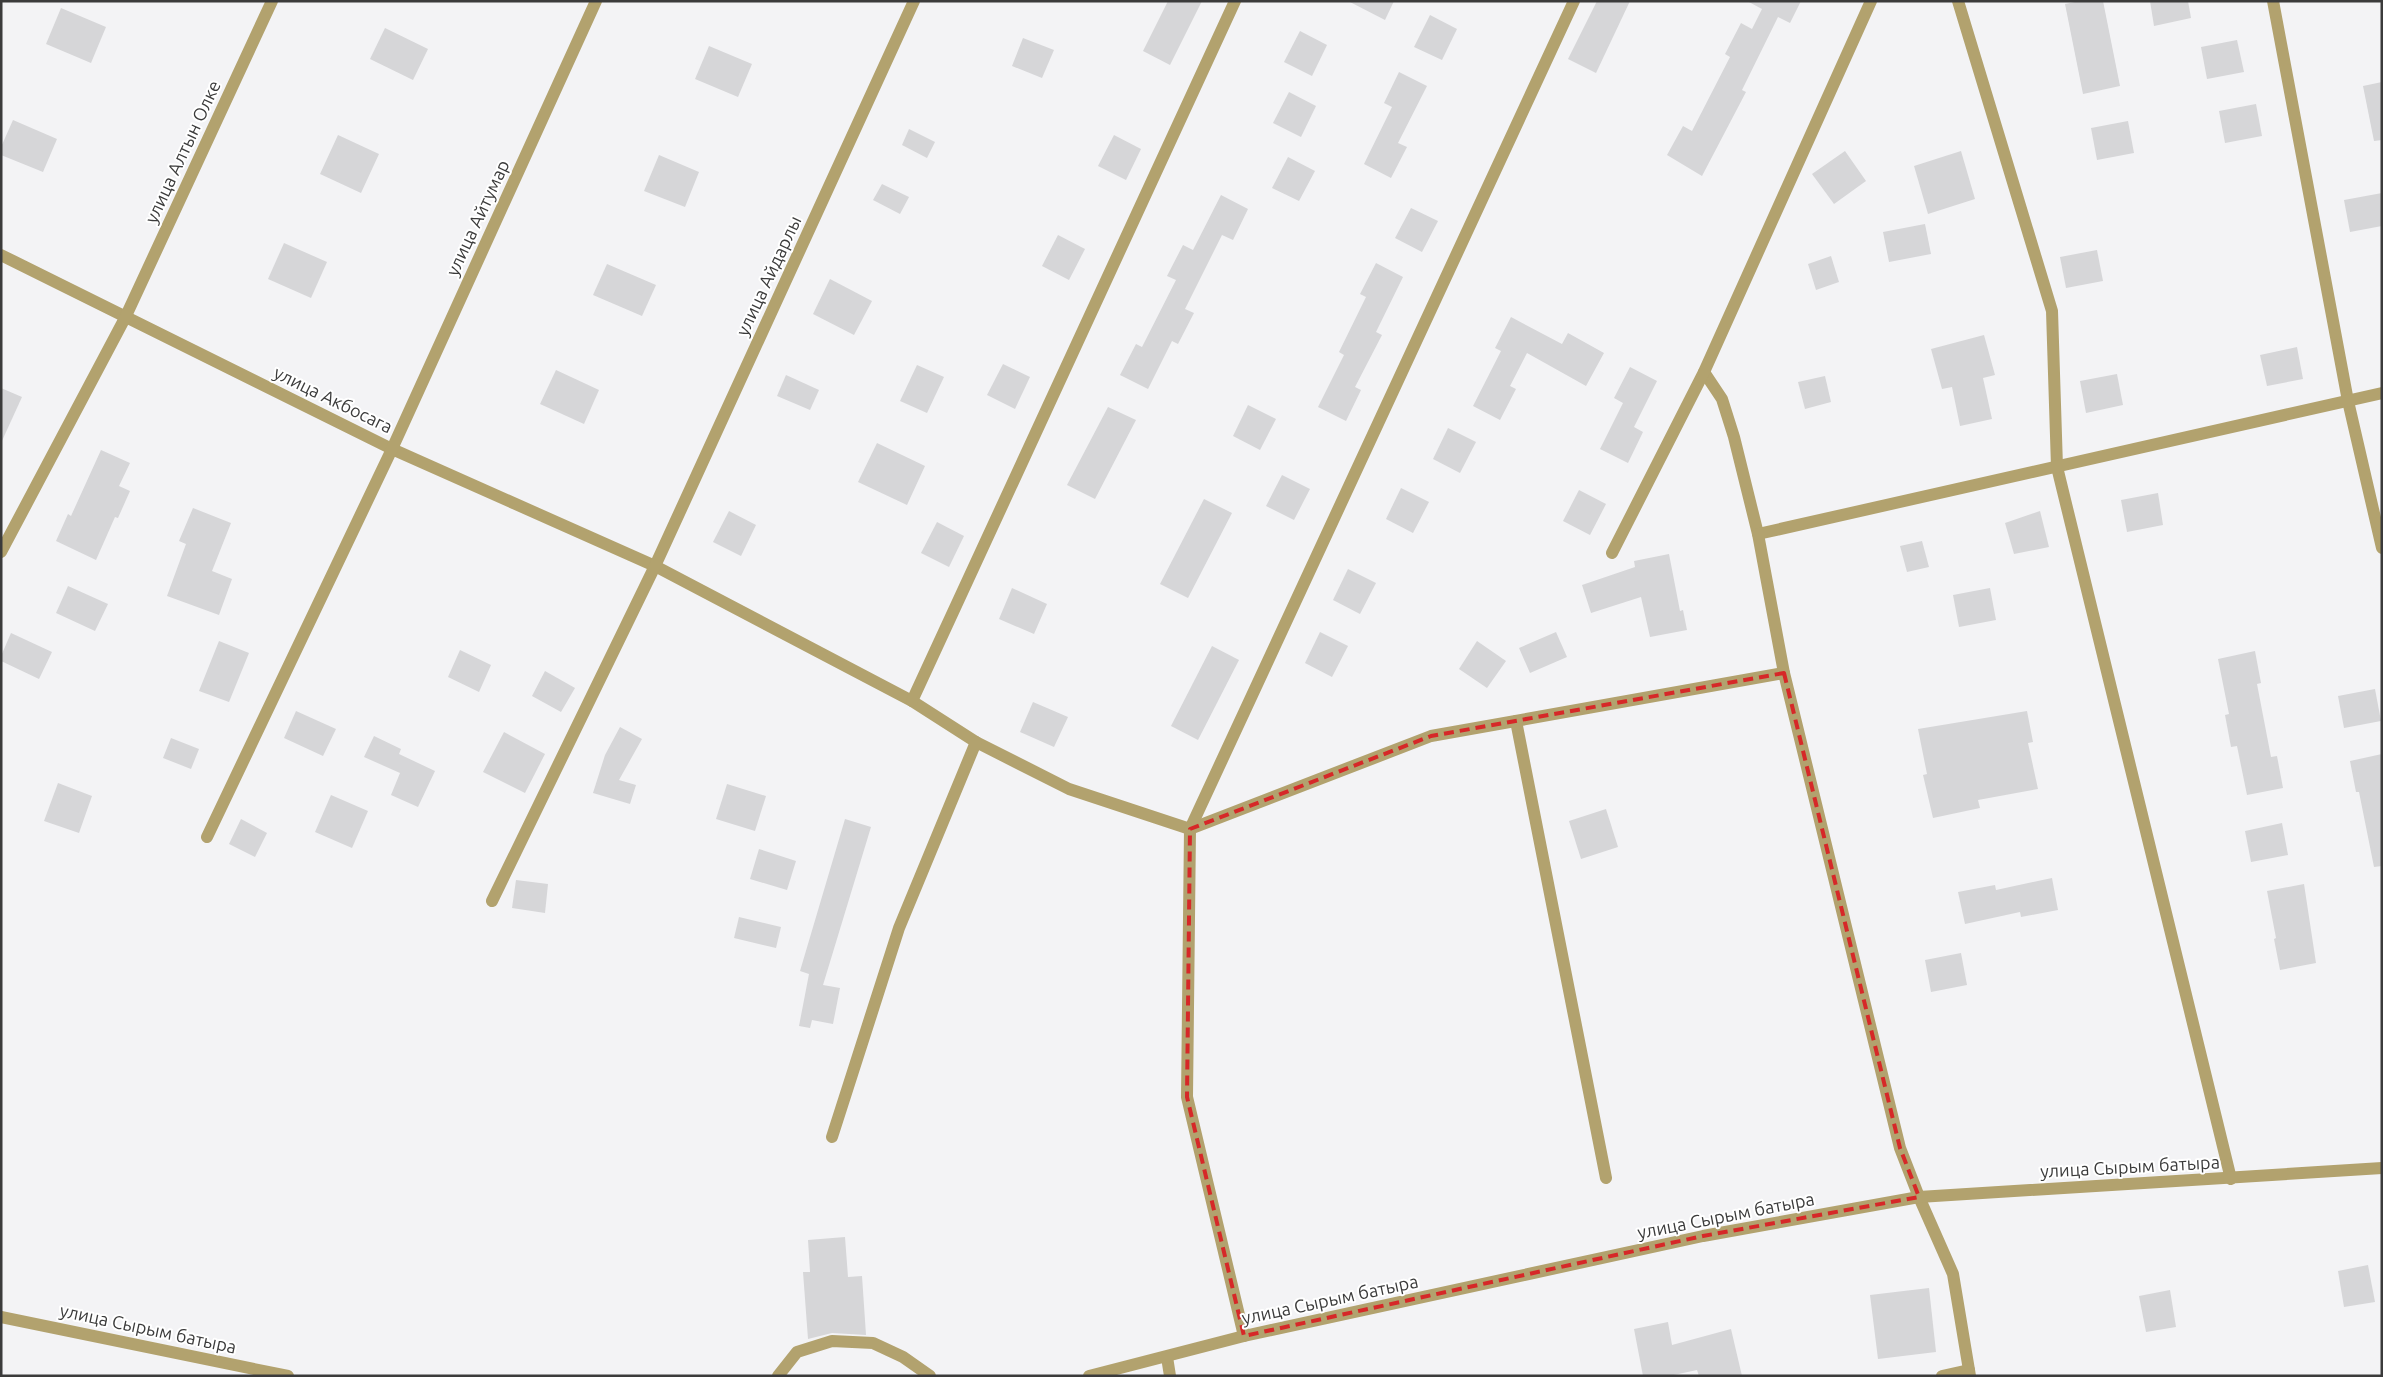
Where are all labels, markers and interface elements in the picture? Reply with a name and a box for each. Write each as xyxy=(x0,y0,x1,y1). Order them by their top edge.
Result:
street label: улица Алтын Олке xyxy=(140,77,224,226)
street label: улица Айтумар xyxy=(441,156,513,279)
street label: улица Айдарлы xyxy=(732,212,805,339)
street label: улица Акбосага xyxy=(271,362,396,436)
street label: улица Сырым батыра xyxy=(2040,1151,2220,1181)
street label: улица Сырым батыра xyxy=(1636,1188,1816,1242)
street label: улица Сырым батыра xyxy=(1240,1271,1420,1328)
street label: улица Сырым батыра xyxy=(58,1300,238,1357)

